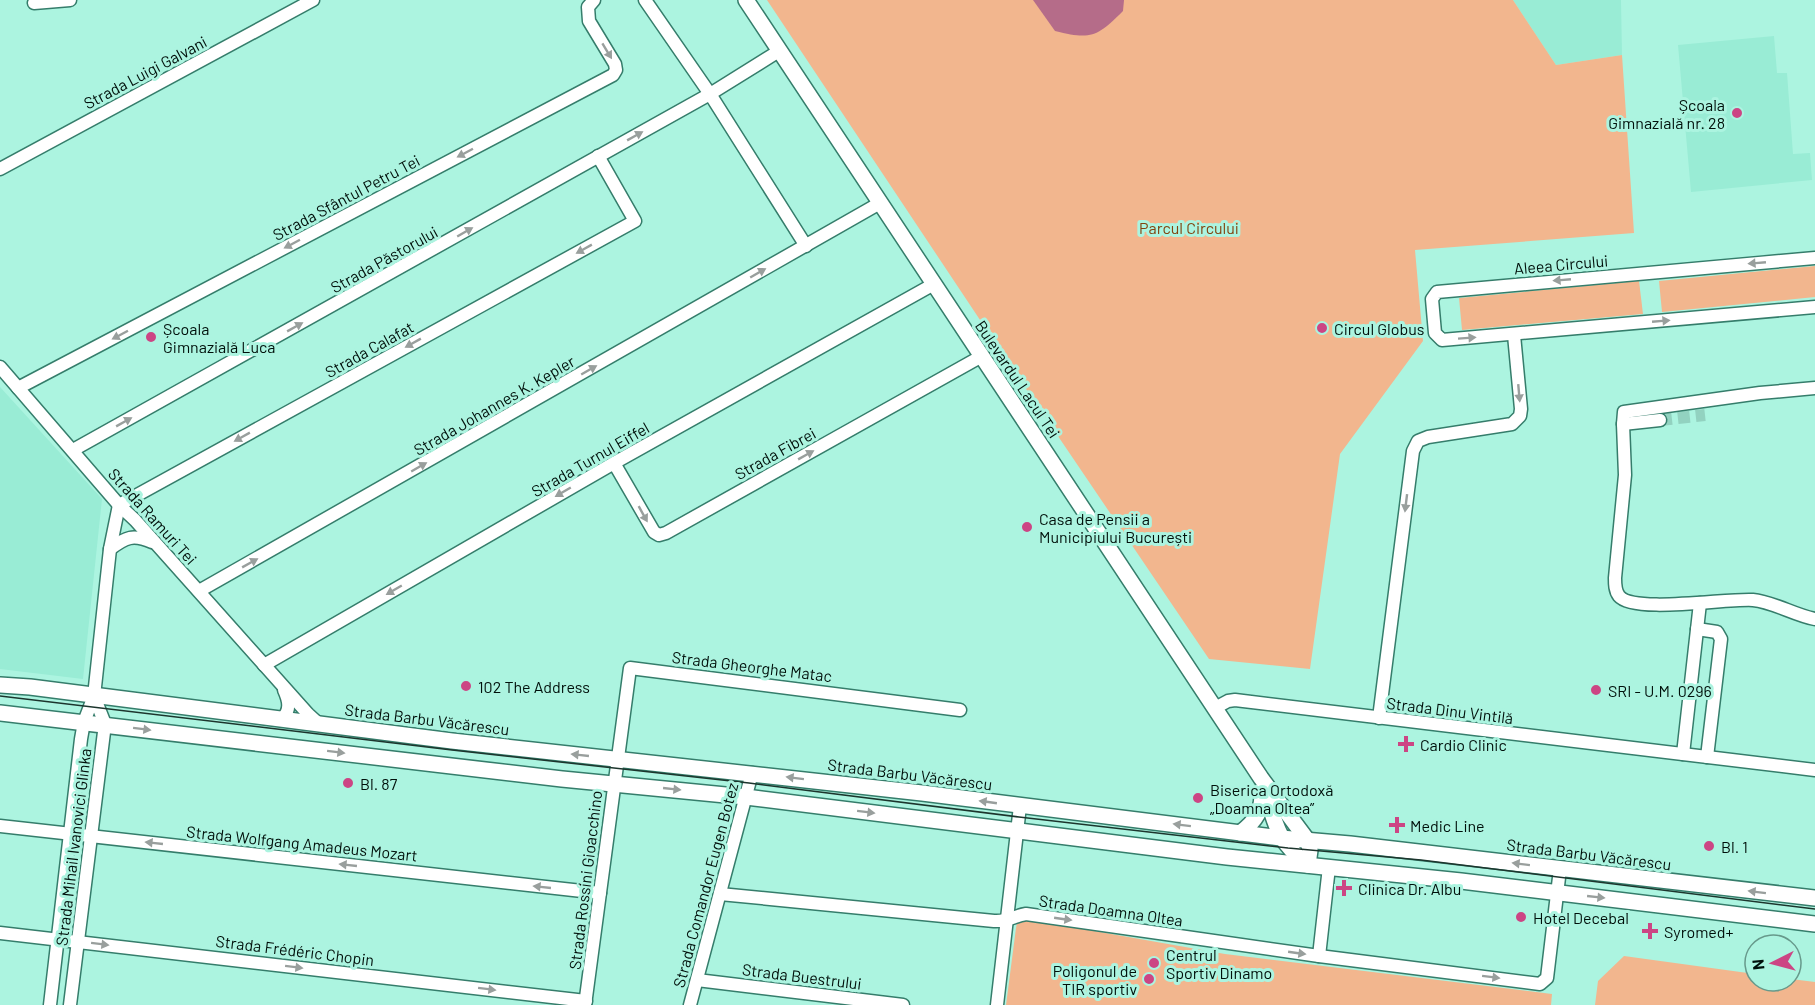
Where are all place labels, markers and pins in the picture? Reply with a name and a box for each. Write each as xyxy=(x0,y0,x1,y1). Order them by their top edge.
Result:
place label: Școala Gimnazială nr. 28 xyxy=(1608,95,1725,132)
marker: Școala Gimnazială nr. 28 xyxy=(1730,106,1744,120)
place label: Școala Gimnazială Luca xyxy=(163,319,276,356)
place label: Circul Globus xyxy=(1334,319,1425,338)
marker: Circul Globus xyxy=(1315,321,1329,335)
marker: Școala Gimnazială Luca xyxy=(144,330,158,344)
place label: Casa de Pensii a Municipiului București xyxy=(1039,509,1192,546)
marker: Casa de Pensii a Municipiului București xyxy=(1020,520,1034,534)
place label: 102 The Address xyxy=(478,677,590,696)
marker: 102 The Address xyxy=(459,679,473,693)
place label: SRI - U.M. 0296 xyxy=(1608,681,1712,700)
marker: SRI - U.M. 0296 xyxy=(1589,683,1603,697)
marker: Cardio Clinic xyxy=(1397,735,1415,753)
place label: Cardio Clinic xyxy=(1420,735,1507,754)
place label: Bl. 87 xyxy=(360,774,398,793)
marker: Bl. 87 xyxy=(341,776,355,790)
place label: Biserica Ortodoxă „Doamna Oltea” xyxy=(1210,780,1333,817)
marker: Biserica Ortodoxă „Doamna Oltea” xyxy=(1191,791,1205,805)
marker: Medic Line xyxy=(1388,816,1406,834)
place label: Medic Line xyxy=(1410,816,1485,835)
place label: Bl. 1 xyxy=(1721,837,1748,856)
marker: Bl. 1 xyxy=(1702,839,1716,853)
marker: Clinica Dr. Albu xyxy=(1335,879,1353,897)
place label: Clinica Dr. Albu xyxy=(1358,879,1461,898)
place label: Hotel Decebal xyxy=(1533,908,1629,927)
marker: Hotel Decebal xyxy=(1514,910,1528,924)
marker: Syromed+ xyxy=(1641,922,1659,940)
place label: Syromed+ xyxy=(1664,922,1734,941)
place label: Centrul Sportiv Dinamo xyxy=(1166,945,1272,982)
marker: Centrul Sportiv Dinamo xyxy=(1147,956,1161,970)
place label: Poligonul de TIR sportiv xyxy=(1053,961,1137,998)
marker: Poligonul de TIR sportiv xyxy=(1142,972,1156,986)

